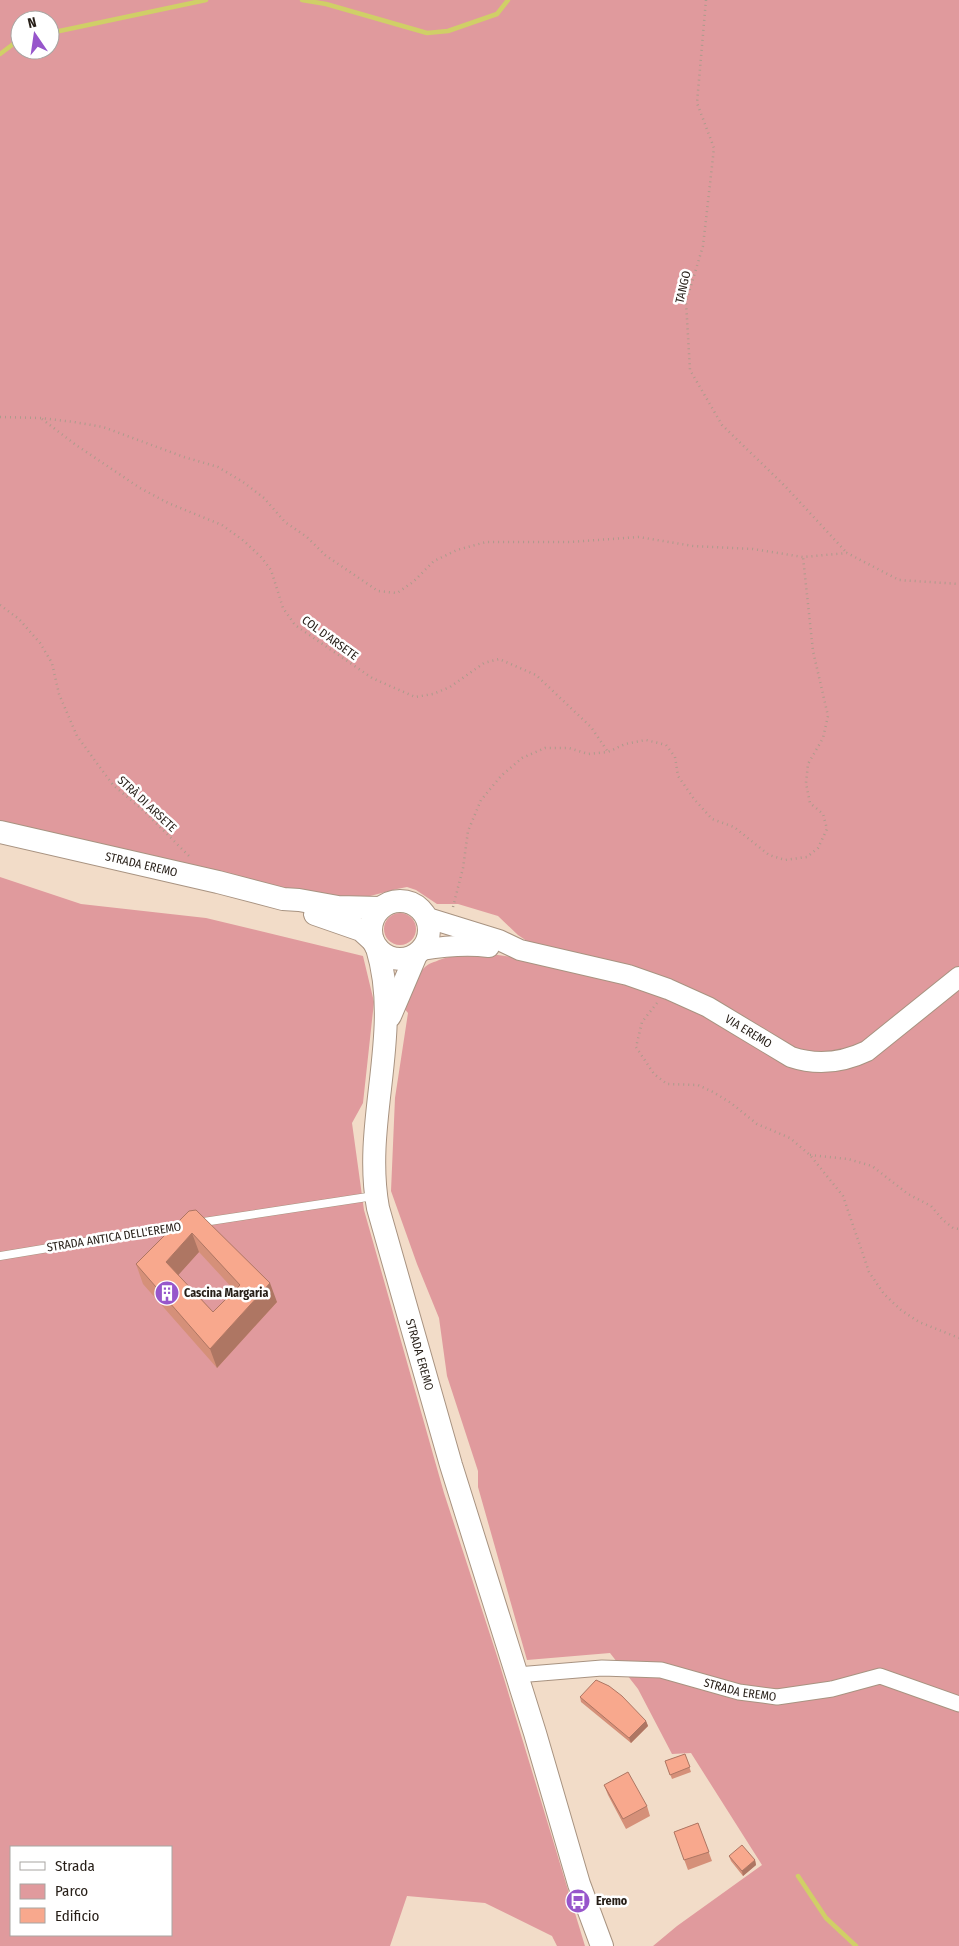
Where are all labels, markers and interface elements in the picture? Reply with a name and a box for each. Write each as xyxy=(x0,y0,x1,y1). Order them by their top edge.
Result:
north arrow xyxy=(10,10,60,60)
text: N xyxy=(26,14,38,32)
street label: TANGO xyxy=(672,269,694,305)
street label: COL D'ARSETE xyxy=(299,613,361,663)
street label: STRÀ DI ARSETE xyxy=(115,772,180,835)
street label: STRADA EREMO xyxy=(104,849,179,880)
street label: VIA EREMO xyxy=(723,1012,774,1051)
street label: STRADA ANTICA DELL'EREMO xyxy=(46,1219,182,1255)
building icon: Cascina Margaria xyxy=(154,1280,180,1306)
place label: Cascina Margaria xyxy=(184,1286,268,1300)
street label: STRADA EREMO xyxy=(403,1317,436,1392)
street label: STRADA EREMO xyxy=(702,1675,777,1704)
legend xyxy=(10,1846,172,1936)
text: Strada xyxy=(55,1857,95,1875)
text: Parco xyxy=(55,1882,88,1900)
bus stop icon: Eremo xyxy=(565,1888,591,1914)
place label: Eremo xyxy=(596,1894,628,1908)
text: Edificio xyxy=(55,1907,100,1925)

